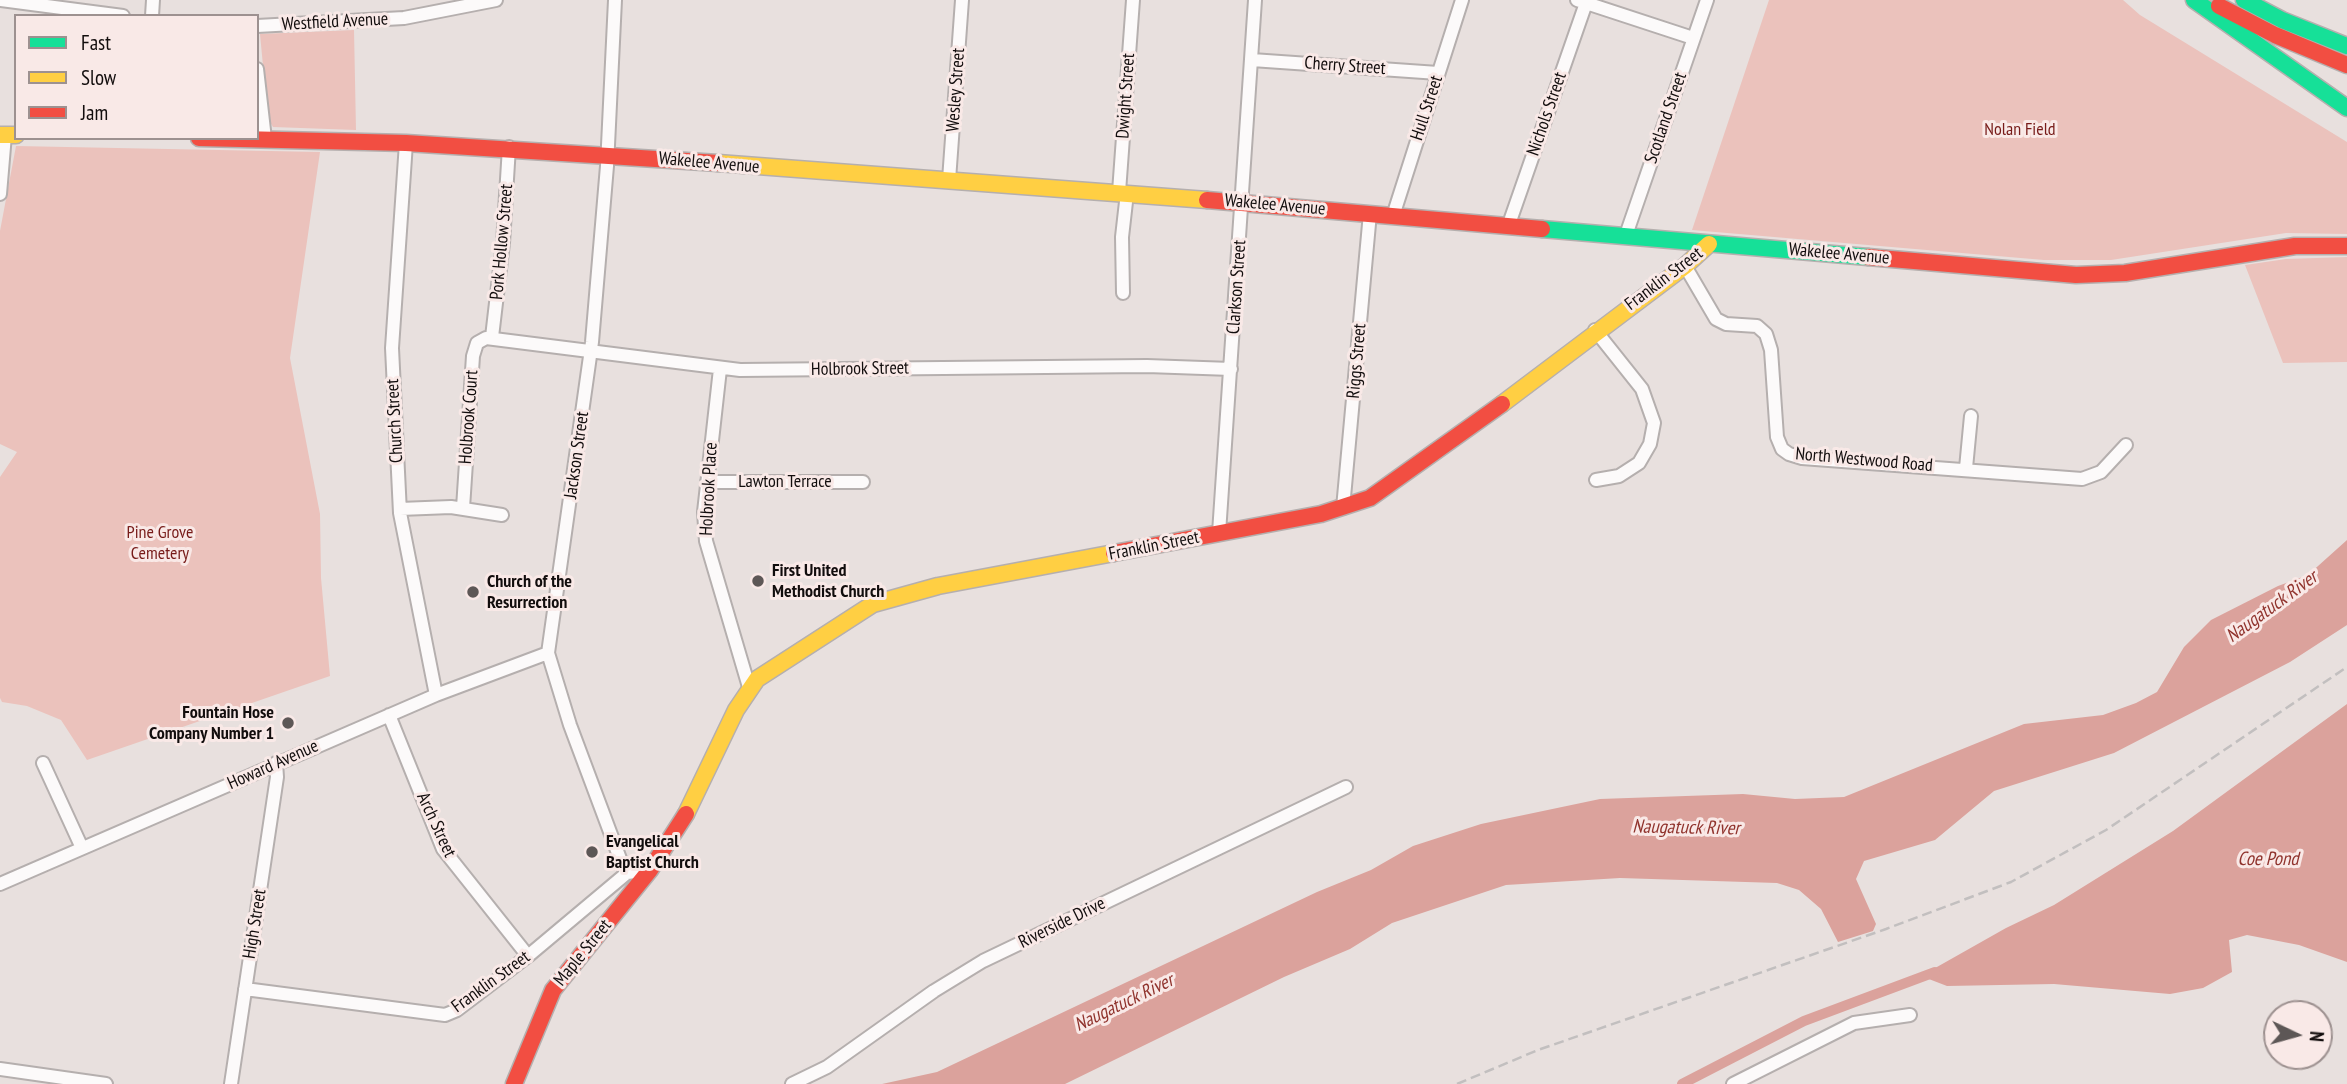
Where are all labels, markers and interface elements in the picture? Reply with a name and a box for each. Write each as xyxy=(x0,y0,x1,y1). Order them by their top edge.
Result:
street label: Westfield Avenue xyxy=(281,8,389,36)
legend xyxy=(14,14,259,140)
text: Fast xyxy=(81,29,111,56)
street label: Wesley Street xyxy=(942,47,970,133)
street label: Cherry Street xyxy=(1304,52,1386,80)
street label: Dwight Street xyxy=(1112,53,1140,139)
text: Slow xyxy=(81,64,116,91)
street label: Nichols Street xyxy=(1523,69,1571,159)
street label: Scotland Street xyxy=(1640,70,1692,166)
street label: Hull Street xyxy=(1406,73,1448,143)
text: Jam xyxy=(81,99,108,126)
park label: Nolan Field xyxy=(1984,119,2056,141)
street label: Wakelee Avenue xyxy=(658,148,760,178)
street label: Pork Hollow Street xyxy=(486,183,518,301)
street label: Wakelee Avenue xyxy=(1224,190,1326,220)
street label: Clarkson Street xyxy=(1223,239,1251,335)
street label: Wakelee Avenue xyxy=(1788,239,1890,269)
street label: Franklin Street xyxy=(1621,243,1707,315)
street label: Riggs Street xyxy=(1343,323,1371,399)
street label: Holbrook Street xyxy=(811,357,909,381)
street label: Holbrook Court xyxy=(455,369,483,465)
street label: Church Street xyxy=(382,378,408,464)
street label: Jackson Street xyxy=(560,410,594,500)
street label: Holbrook Place xyxy=(696,442,722,536)
street label: North Westwood Road xyxy=(1794,443,1934,477)
street label: Lawton Terrace xyxy=(738,471,832,493)
park label: Pine Grove Cemetery xyxy=(127,522,193,564)
street label: Franklin Street xyxy=(1107,527,1201,565)
place label: First United Methodist Church xyxy=(772,560,884,602)
water label: Naugatuck River xyxy=(2222,566,2322,648)
place label: Church of the Resurrection xyxy=(487,571,572,614)
marker: First United Methodist Church xyxy=(750,573,766,589)
marker: Church of the Resurrection xyxy=(465,584,481,600)
place label: Fountain Hose Company Number 1 xyxy=(149,702,274,744)
marker: Fountain Hose Company Number 1 xyxy=(280,715,296,731)
street label: Howard Avenue xyxy=(224,735,322,795)
street label: Arch Street xyxy=(412,789,460,861)
water label: Naugatuck River xyxy=(1632,816,1740,840)
place label: Evangelical Baptist Church xyxy=(606,831,699,874)
marker: Evangelical Baptist Church xyxy=(584,844,600,860)
water label: Coe Pond xyxy=(2237,849,2299,871)
street label: High Street xyxy=(239,888,271,960)
street label: Riverside Drive xyxy=(1015,893,1109,953)
street label: Maple Street xyxy=(550,915,616,991)
street label: Franklin Street xyxy=(448,946,534,1018)
water label: Naugatuck River xyxy=(1071,969,1177,1037)
north arrow xyxy=(2263,1000,2333,1070)
text: N xyxy=(2305,1030,2329,1043)

